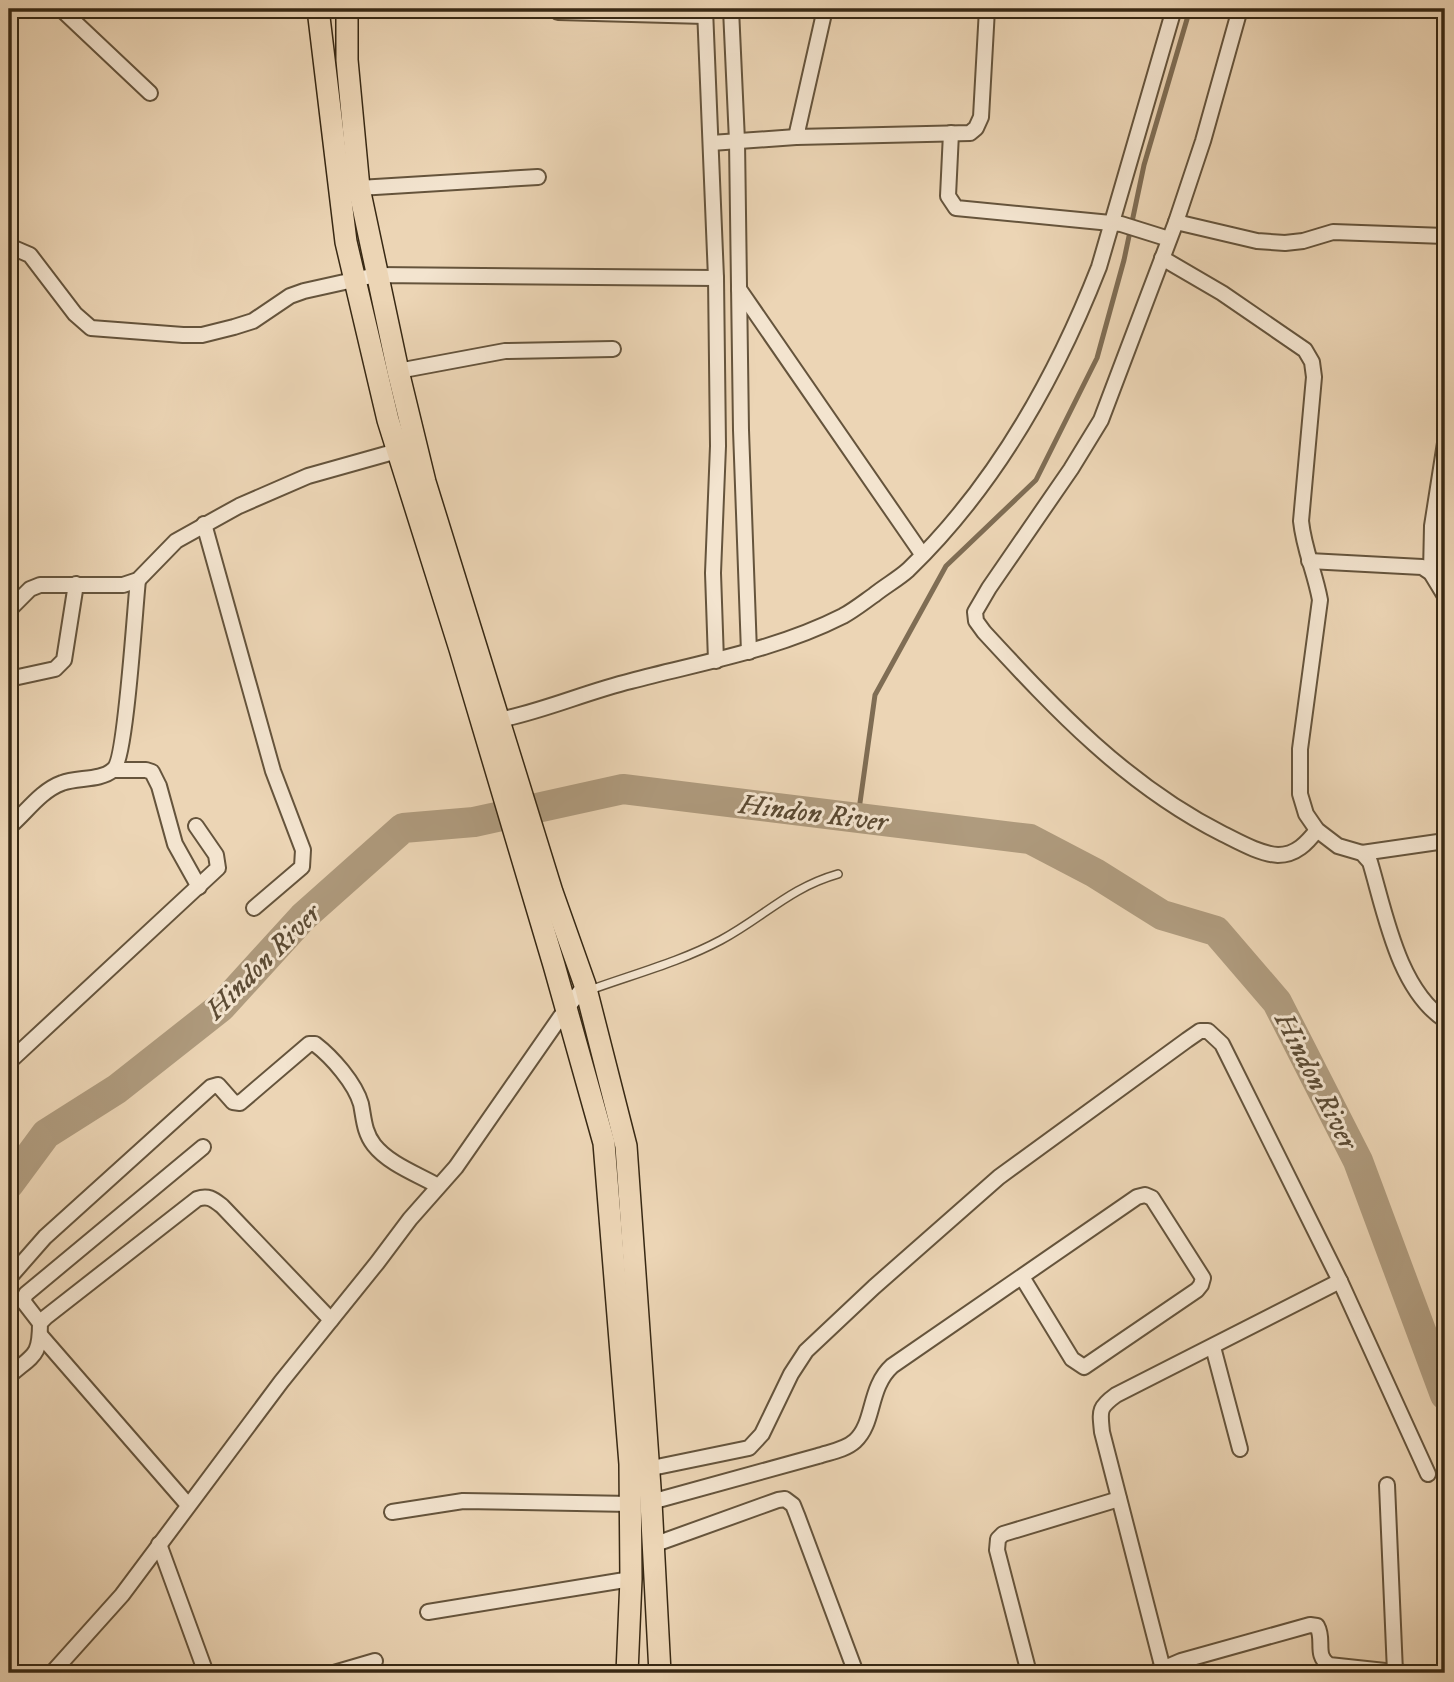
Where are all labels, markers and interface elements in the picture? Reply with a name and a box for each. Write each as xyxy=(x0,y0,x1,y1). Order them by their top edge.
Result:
water label: Hindon River xyxy=(736,787,891,840)
water label: Hindon River xyxy=(197,895,330,1028)
water label: Hindon River xyxy=(1266,1005,1366,1157)

